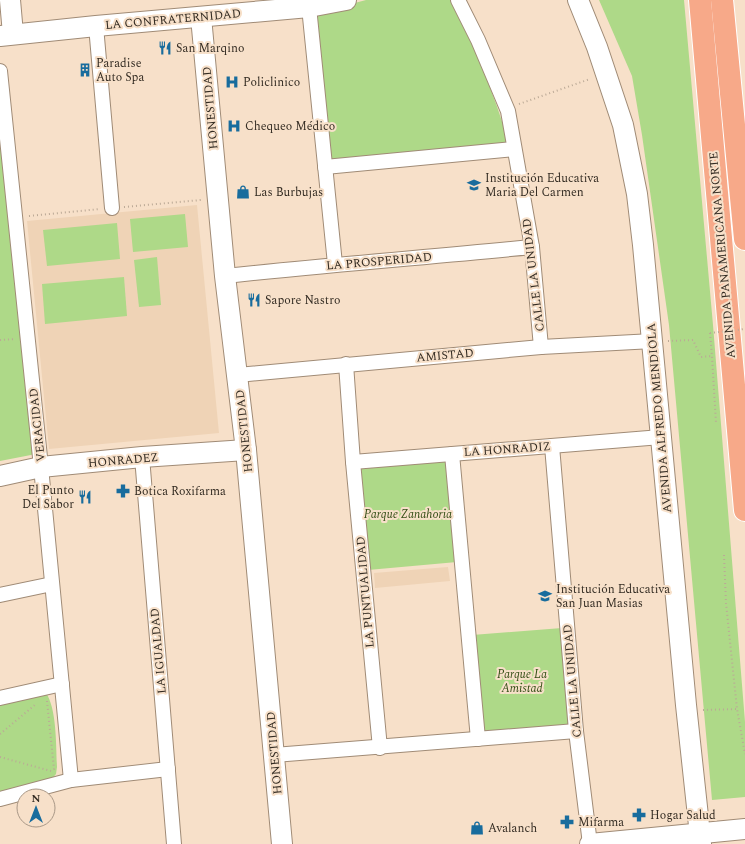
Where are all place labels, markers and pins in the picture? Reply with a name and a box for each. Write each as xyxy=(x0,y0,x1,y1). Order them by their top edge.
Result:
place label: San Marqino xyxy=(176,39,245,58)
restaurant icon: San Marqino xyxy=(157,40,173,56)
place label: Paradise Auto Spa xyxy=(96,54,144,87)
building icon: Paradise Auto Spa xyxy=(77,62,93,78)
place label: Policlinico xyxy=(243,73,300,92)
hospital icon: Policlinico xyxy=(224,74,240,90)
place label: Chequeo Médico xyxy=(245,117,335,136)
hospital icon: Chequeo Médico xyxy=(226,118,242,134)
place label: Institución Educativa Maria Del Carmen xyxy=(485,169,599,202)
school or university icon: Institución Educativa Maria Del Carmen xyxy=(466,177,482,193)
place label: Las Burbujas xyxy=(254,183,323,202)
shop icon: Las Burbujas xyxy=(235,184,251,200)
place label: Sapore Nastro xyxy=(265,291,340,310)
restaurant icon: Sapore Nastro xyxy=(246,292,262,308)
place label: El Punto Del Sabor xyxy=(22,481,74,514)
place label: Botica Roxifarma xyxy=(134,482,226,501)
pharmacy icon: Botica Roxifarma xyxy=(115,483,131,499)
restaurant icon: El Punto Del Sabor xyxy=(77,489,93,505)
place label: Institución Educativa San Juan Masias xyxy=(556,580,670,613)
school or university icon: Institución Educativa San Juan Masias xyxy=(537,588,553,604)
place label: Hogar Salud xyxy=(650,806,716,825)
pharmacy icon: Hogar Salud xyxy=(631,807,647,823)
place label: Mifarma xyxy=(578,813,624,832)
pharmacy icon: Mifarma xyxy=(559,814,575,830)
place label: Avalanch xyxy=(488,819,537,838)
shop icon: Avalanch xyxy=(469,820,485,836)

